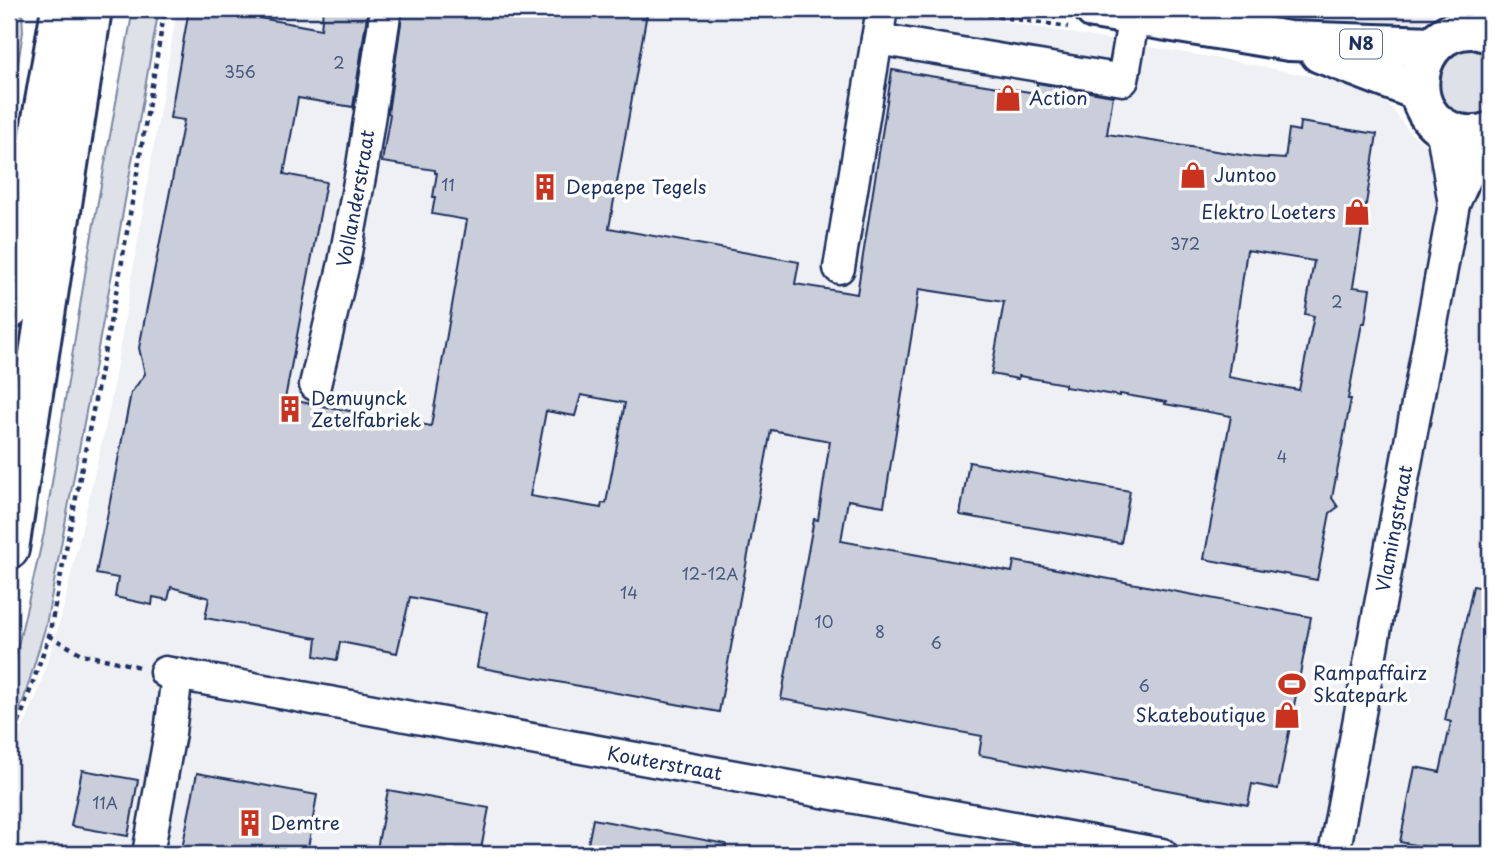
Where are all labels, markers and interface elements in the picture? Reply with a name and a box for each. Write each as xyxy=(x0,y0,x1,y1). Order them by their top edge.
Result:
road number: N8 xyxy=(1340,29,1382,58)
house number: 2 xyxy=(333,50,345,74)
house number: 356 xyxy=(224,59,256,83)
shop icon: Action xyxy=(993,83,1023,113)
place label: Action xyxy=(1029,83,1088,111)
street label: Vollanderstraat xyxy=(329,128,380,269)
shop icon: Juntoo xyxy=(1178,160,1208,190)
place label: Juntoo xyxy=(1214,160,1277,188)
house number: 11 xyxy=(441,172,455,196)
building icon: Depaepe Tegels xyxy=(530,172,560,202)
place label: Depaepe Tegels xyxy=(566,172,706,200)
place label: Elektro Loeters xyxy=(1201,197,1336,225)
shop icon: Elektro Loeters xyxy=(1342,197,1372,227)
house number: 372 xyxy=(1170,231,1200,255)
house number: 2 xyxy=(1331,289,1343,313)
place label: Demuynck Zetelfabriek xyxy=(311,383,422,433)
building icon: Demuynck Zetelfabriek xyxy=(275,394,305,424)
house number: 4 xyxy=(1277,444,1287,468)
street label: Vlamingstraat xyxy=(1368,462,1419,594)
house number: 12-12A xyxy=(682,561,738,585)
house number: 14 xyxy=(620,580,638,604)
house number: 10 xyxy=(815,609,833,633)
house number: 8 xyxy=(875,619,885,643)
house number: 6 xyxy=(930,630,942,654)
place label: Rampaffairz Skatepark xyxy=(1313,658,1427,708)
sports icon: Rampaffairz Skatepark xyxy=(1277,669,1307,699)
house number: 6 xyxy=(1138,673,1150,697)
place label: Skateboutique xyxy=(1136,700,1266,728)
shop icon: Skateboutique xyxy=(1272,700,1302,730)
street label: Kouterstraat xyxy=(605,738,725,787)
house number: 11A xyxy=(92,790,118,814)
building icon: Demtre xyxy=(235,808,265,838)
place label: Demtre xyxy=(271,808,340,836)

